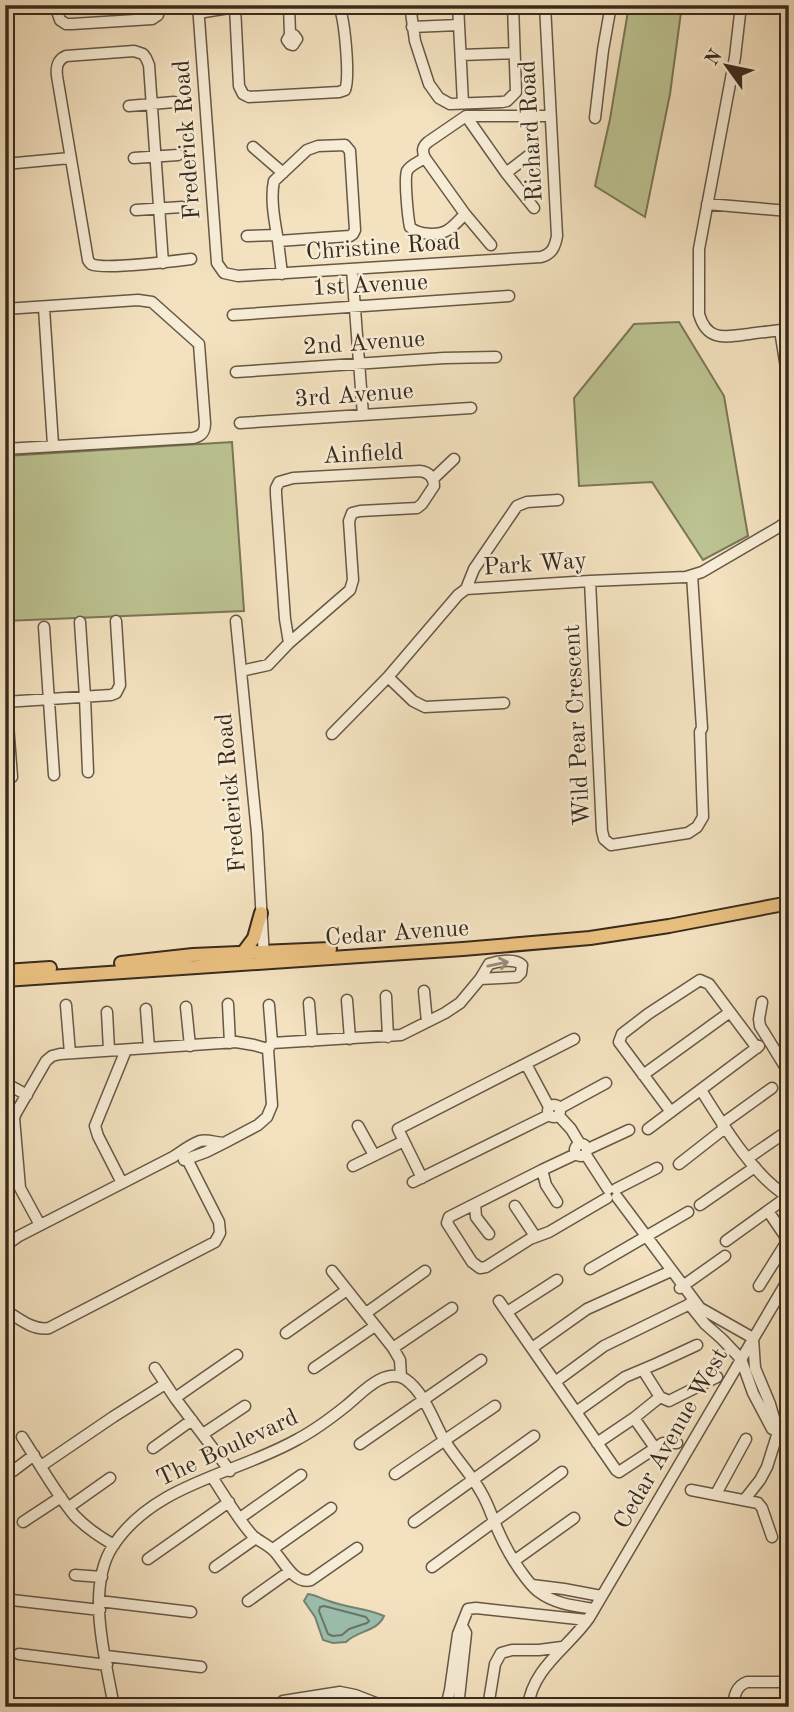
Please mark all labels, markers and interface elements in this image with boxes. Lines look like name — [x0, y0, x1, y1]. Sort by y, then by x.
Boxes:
north arrow — [692, 32, 762, 102]
text: N — [703, 46, 727, 69]
street label: Frederick Road — [170, 59, 206, 221]
street label: Richard Road — [516, 60, 548, 202]
street label: Christine Road — [305, 231, 461, 265]
street label: 1st Avenue — [312, 271, 428, 301]
street label: 2nd Avenue — [302, 328, 426, 360]
street label: 3rd Avenue — [294, 380, 414, 412]
street label: Ainfield — [322, 441, 404, 469]
street label: Park Way — [482, 549, 588, 581]
street label: Wild Pear Crescent — [561, 624, 595, 826]
street label: Frederick Road — [213, 712, 251, 874]
street label: Cedar Avenue — [324, 917, 470, 951]
one-way arrow — [487, 956, 509, 969]
street label: Cedar Avenue West — [610, 1345, 733, 1533]
street label: The Boulevard — [153, 1406, 302, 1492]

